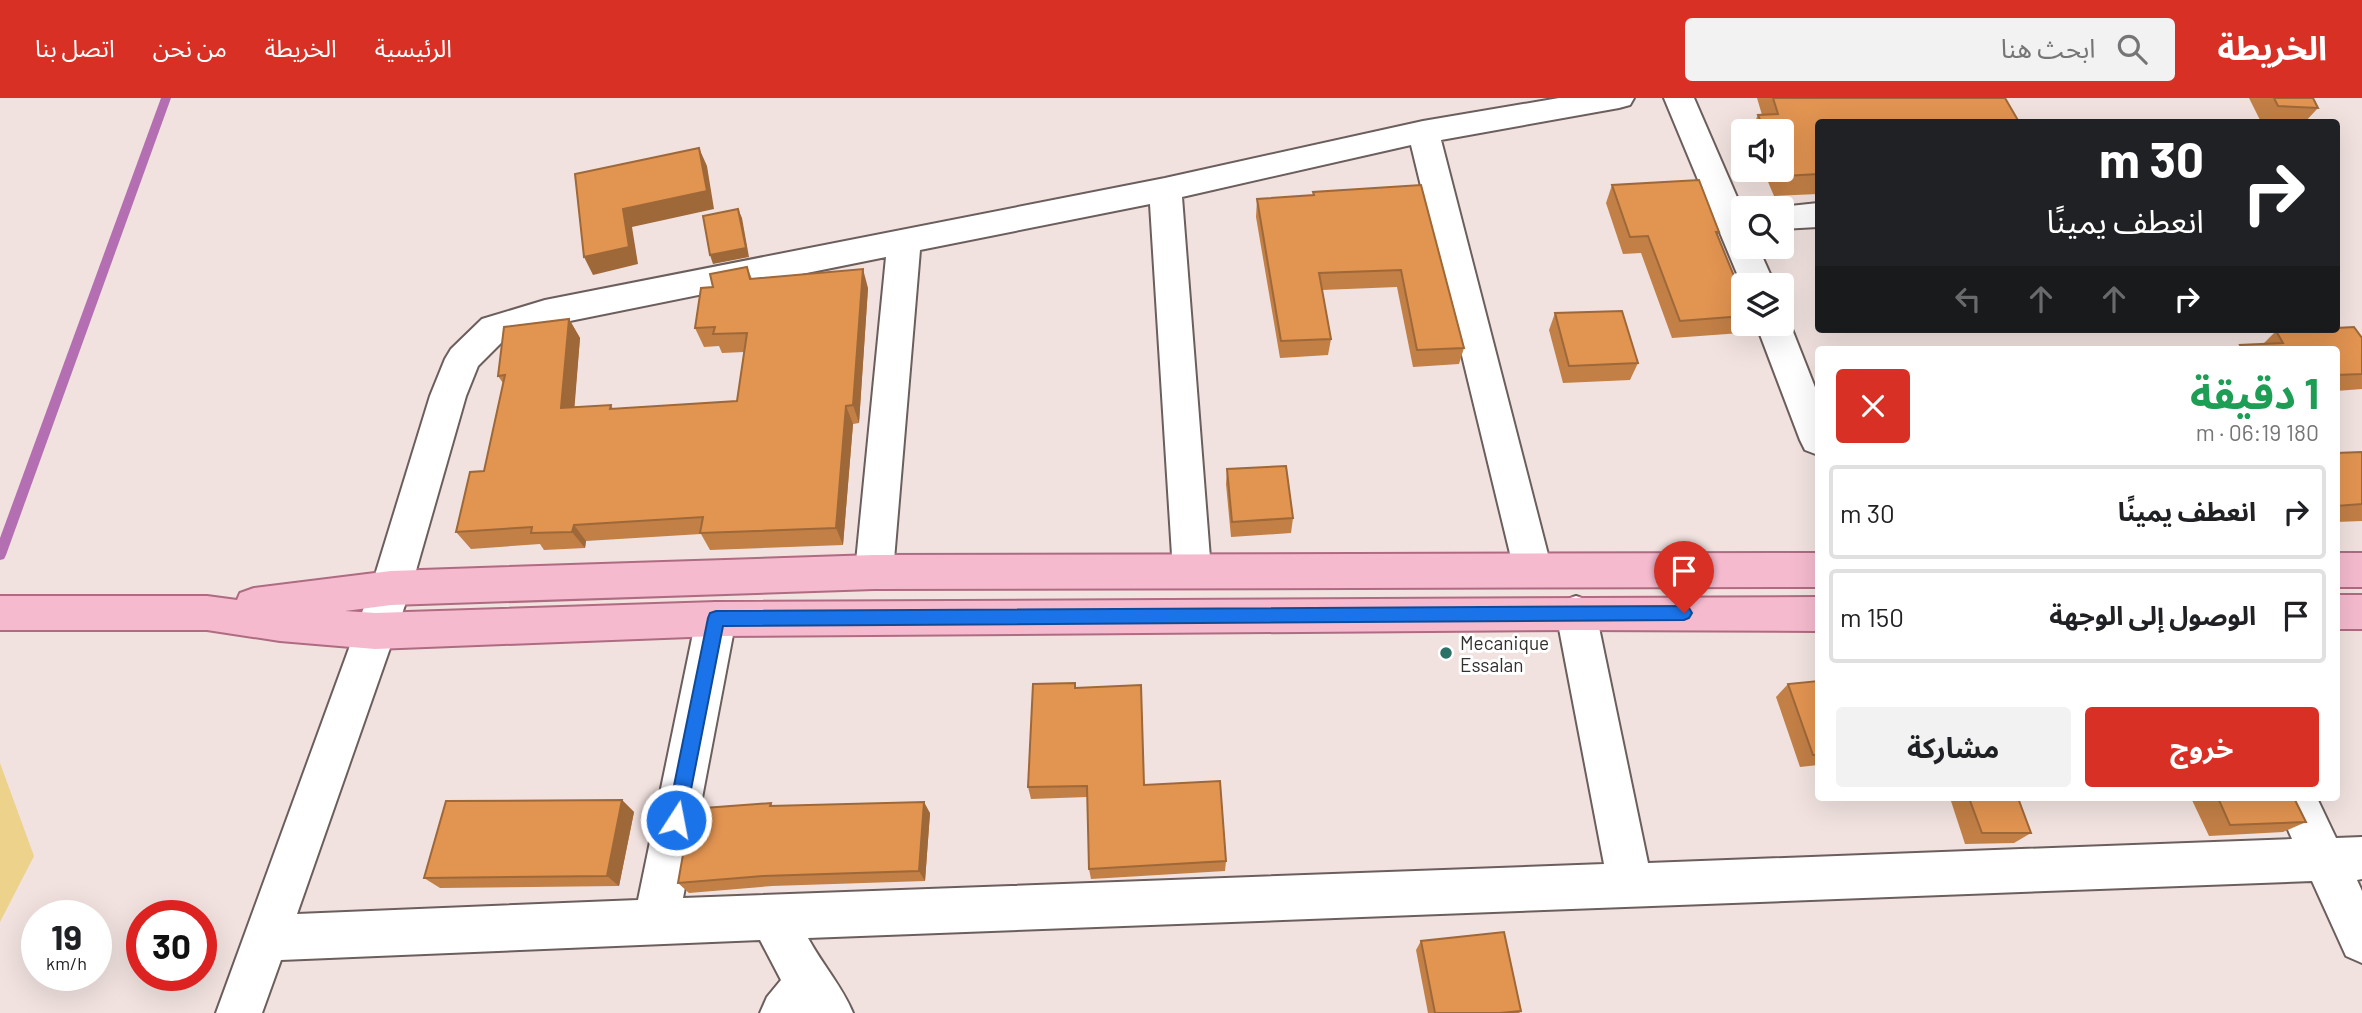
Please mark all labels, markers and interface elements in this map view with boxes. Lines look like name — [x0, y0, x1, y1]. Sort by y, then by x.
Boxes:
search box — [1685, 18, 2175, 81]
text: الخريطة — [2217, 27, 2327, 67]
icon: search — [2113, 30, 2151, 68]
text: ابحث هنا — [2001, 32, 2095, 63]
text: اتصل بنا — [35, 33, 115, 62]
text: من نحن — [153, 33, 227, 62]
text: الخريطة — [265, 33, 337, 62]
text: الرئيسية — [375, 33, 452, 62]
map controls — [1731, 119, 1794, 336]
button: sound — [1731, 119, 1794, 182]
text: 30 m — [2099, 129, 2204, 188]
icon: right — [2228, 147, 2319, 238]
button: search — [1731, 196, 1794, 259]
text: انعطف يمينًا — [2047, 201, 2204, 239]
button: layers — [1731, 273, 1794, 336]
icon: left — [1949, 280, 1987, 318]
icon: ahead — [2022, 280, 2060, 318]
icon: ahead — [2095, 280, 2133, 318]
icon: right — [2168, 280, 2206, 318]
text: 1 دقيقة — [2190, 367, 2319, 417]
button: close — [1836, 369, 1910, 443]
text: 180 m · 06:19 — [2196, 418, 2319, 446]
icon: right — [2277, 493, 2315, 531]
text: انعطف يمينًا — [2118, 495, 2256, 526]
text: 30 m — [1840, 497, 1895, 528]
pin — [1654, 541, 1714, 613]
icon: arrive — [1665, 552, 1703, 590]
icon: arrive — [2277, 597, 2315, 635]
text: الوصول إلى الوجهة — [2049, 599, 2256, 630]
text: 150 m — [1840, 601, 1904, 632]
place label: Mecanique Essalan — [1460, 631, 1549, 676]
marker: Mecanique Essalan — [1438, 645, 1454, 661]
button: مشاركة — [1836, 707, 2071, 787]
button: خروج — [2085, 707, 2319, 787]
position arrow — [639, 783, 713, 857]
speed limit sign: 30 — [126, 900, 217, 991]
text: 19 — [51, 915, 82, 957]
text: km/h — [46, 952, 87, 974]

